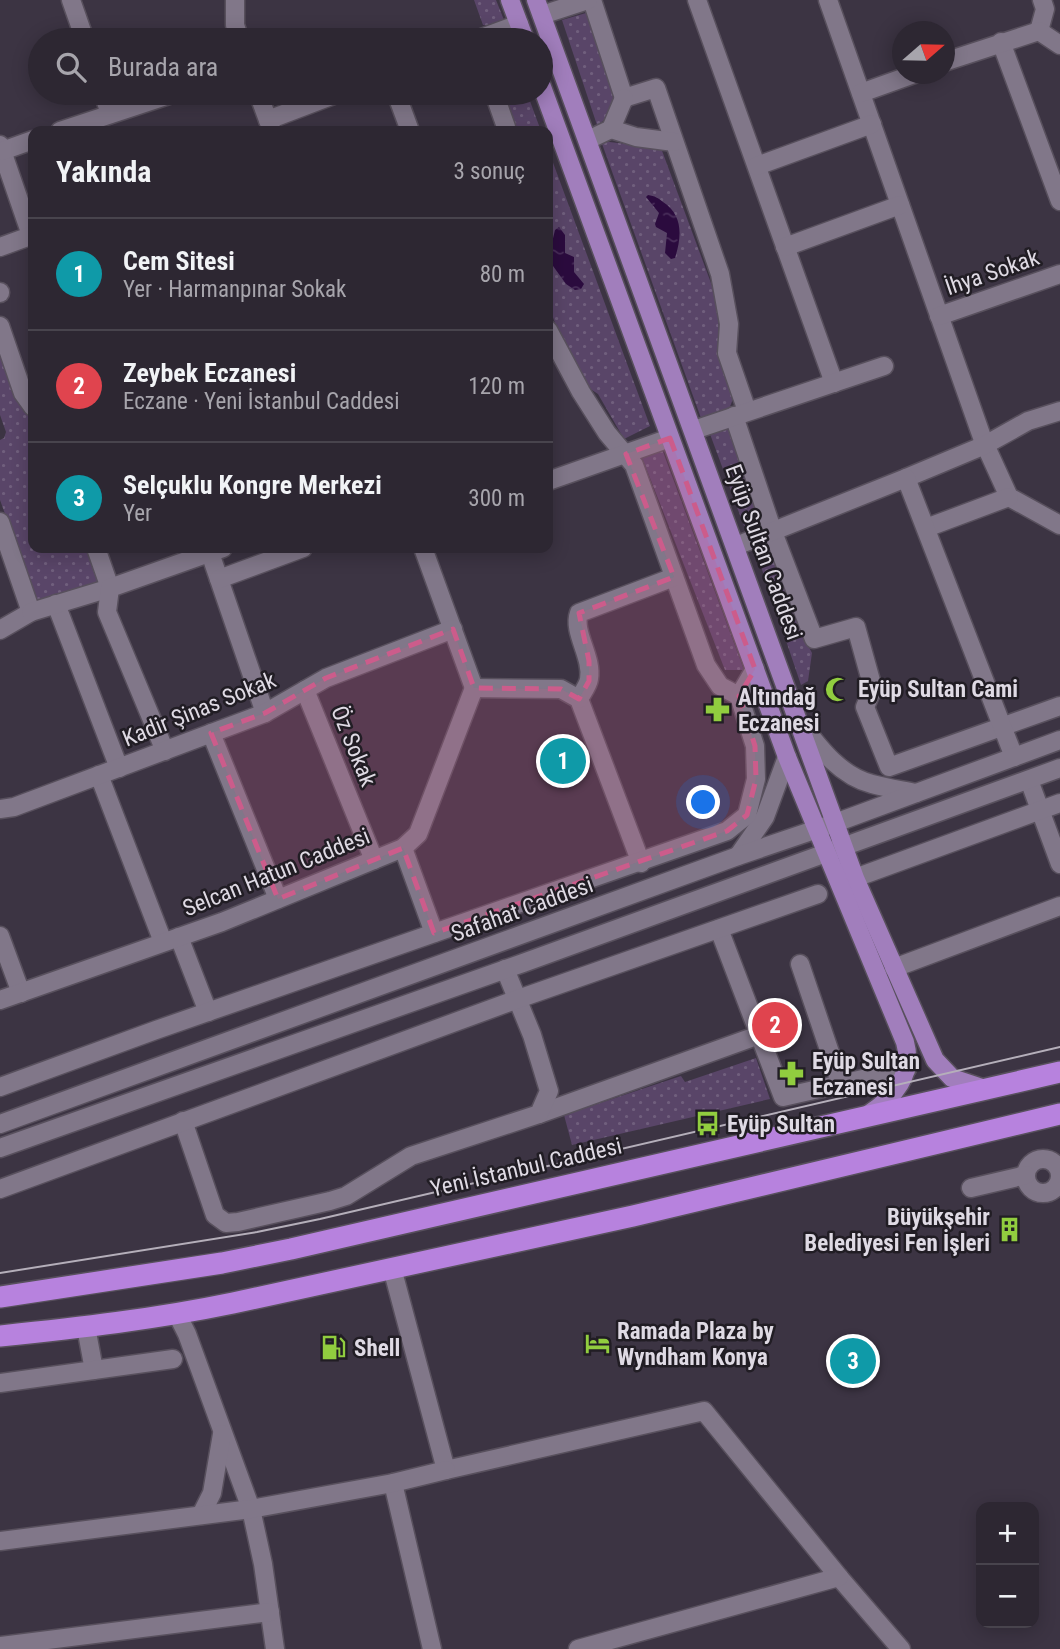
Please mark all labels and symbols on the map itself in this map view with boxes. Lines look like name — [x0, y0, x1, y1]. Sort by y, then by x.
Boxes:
north arrow — [892, 21, 955, 84]
street label: İhya Sokak — [942, 244, 1043, 301]
street label: Eyüp Sultan Caddesi — [719, 461, 808, 643]
street label: Kadir Şinas Sokak — [119, 666, 280, 752]
mosque icon: Eyüp Sultan Cami — [824, 675, 852, 703]
place label: Eyüp Sultan Cami — [858, 676, 1018, 703]
place label: Altındağ Eczanesi — [738, 684, 819, 737]
pharmacy icon: Altındağ Eczanesi — [704, 696, 732, 724]
street label: Öz Sokak — [325, 702, 383, 791]
pin: 1 — [540, 735, 586, 787]
your location — [686, 785, 720, 819]
street label: Selcan Hatun Caddesi — [179, 823, 374, 922]
street label: Safahat Caddesi — [448, 871, 597, 948]
pin: 2 — [752, 999, 798, 1051]
place label: Eyüp Sultan Eczanesi — [812, 1048, 920, 1101]
pharmacy icon: Eyüp Sultan Eczanesi — [778, 1060, 806, 1088]
bus stop icon: Eyüp Sultan — [693, 1110, 721, 1138]
place label: Eyüp Sultan — [727, 1111, 835, 1138]
street label: Yeni İstanbul Caddesi — [428, 1132, 624, 1203]
place label: Büyükşehir Belediyesi Fen İşleri — [804, 1204, 990, 1257]
building icon: Büyükşehir Belediyesi Fen İşleri — [996, 1216, 1024, 1244]
place label: Ramada Plaza by Wyndham Konya — [617, 1318, 775, 1371]
hotel icon: Ramada Plaza by Wyndham Konya — [583, 1330, 611, 1358]
fuel station icon: Shell — [320, 1334, 348, 1362]
place label: Shell — [354, 1335, 400, 1362]
pin: 3 — [830, 1335, 876, 1387]

